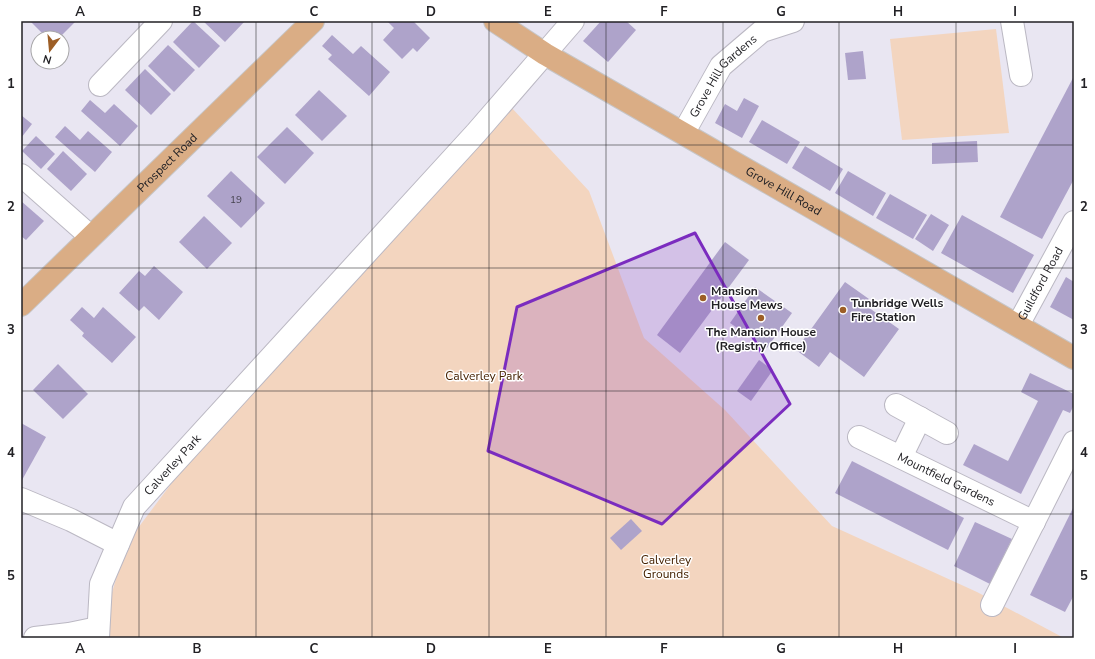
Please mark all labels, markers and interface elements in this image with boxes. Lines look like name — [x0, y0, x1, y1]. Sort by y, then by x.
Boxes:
text: A — [75, 3, 85, 21]
text: B — [193, 3, 202, 21]
text: C — [310, 3, 319, 21]
text: D — [426, 3, 436, 21]
text: E — [544, 3, 552, 21]
text: F — [660, 3, 668, 21]
text: G — [776, 3, 786, 21]
text: H — [893, 3, 903, 21]
text: I — [1013, 3, 1017, 21]
north arrow — [30, 30, 70, 70]
street label: Grove Hill Gardens — [686, 31, 760, 120]
text: N — [41, 51, 53, 67]
text: 1 — [7, 75, 15, 93]
text: 1 — [1080, 75, 1088, 93]
street label: Prospect Road — [134, 130, 201, 196]
street label: Grove Hill Road — [743, 163, 824, 219]
house number: 19 — [230, 193, 242, 207]
text: 2 — [7, 198, 15, 216]
text: 2 — [1080, 198, 1088, 216]
street label: Guildford Road — [1014, 244, 1067, 323]
place label: Mansion House Mews — [711, 283, 783, 313]
marker: Mansion House Mews — [698, 293, 708, 303]
place label: Tunbridge Wells Fire Station — [851, 295, 943, 325]
marker: Tunbridge Wells Fire Station — [838, 305, 848, 315]
marker: The Mansion House (Registry Office) — [756, 313, 766, 323]
text: 3 — [7, 321, 15, 339]
text: 3 — [1080, 321, 1088, 339]
place label: The Mansion House (Registry Office) — [706, 324, 816, 354]
park label: Calverley Park — [445, 368, 524, 384]
street label: Calverley Park — [140, 430, 205, 499]
text: 4 — [7, 444, 15, 462]
text: 4 — [1080, 444, 1088, 462]
street label: Mountfield Gardens — [895, 449, 998, 510]
park label: Calverley Grounds — [641, 552, 692, 582]
text: 5 — [7, 567, 15, 585]
text: 5 — [1080, 567, 1088, 585]
text: A — [75, 640, 85, 658]
text: B — [193, 640, 202, 658]
text: C — [310, 640, 319, 658]
text: D — [426, 640, 436, 658]
text: E — [544, 640, 552, 658]
text: F — [660, 640, 668, 658]
text: G — [776, 640, 786, 658]
text: H — [893, 640, 903, 658]
text: I — [1013, 640, 1017, 658]

